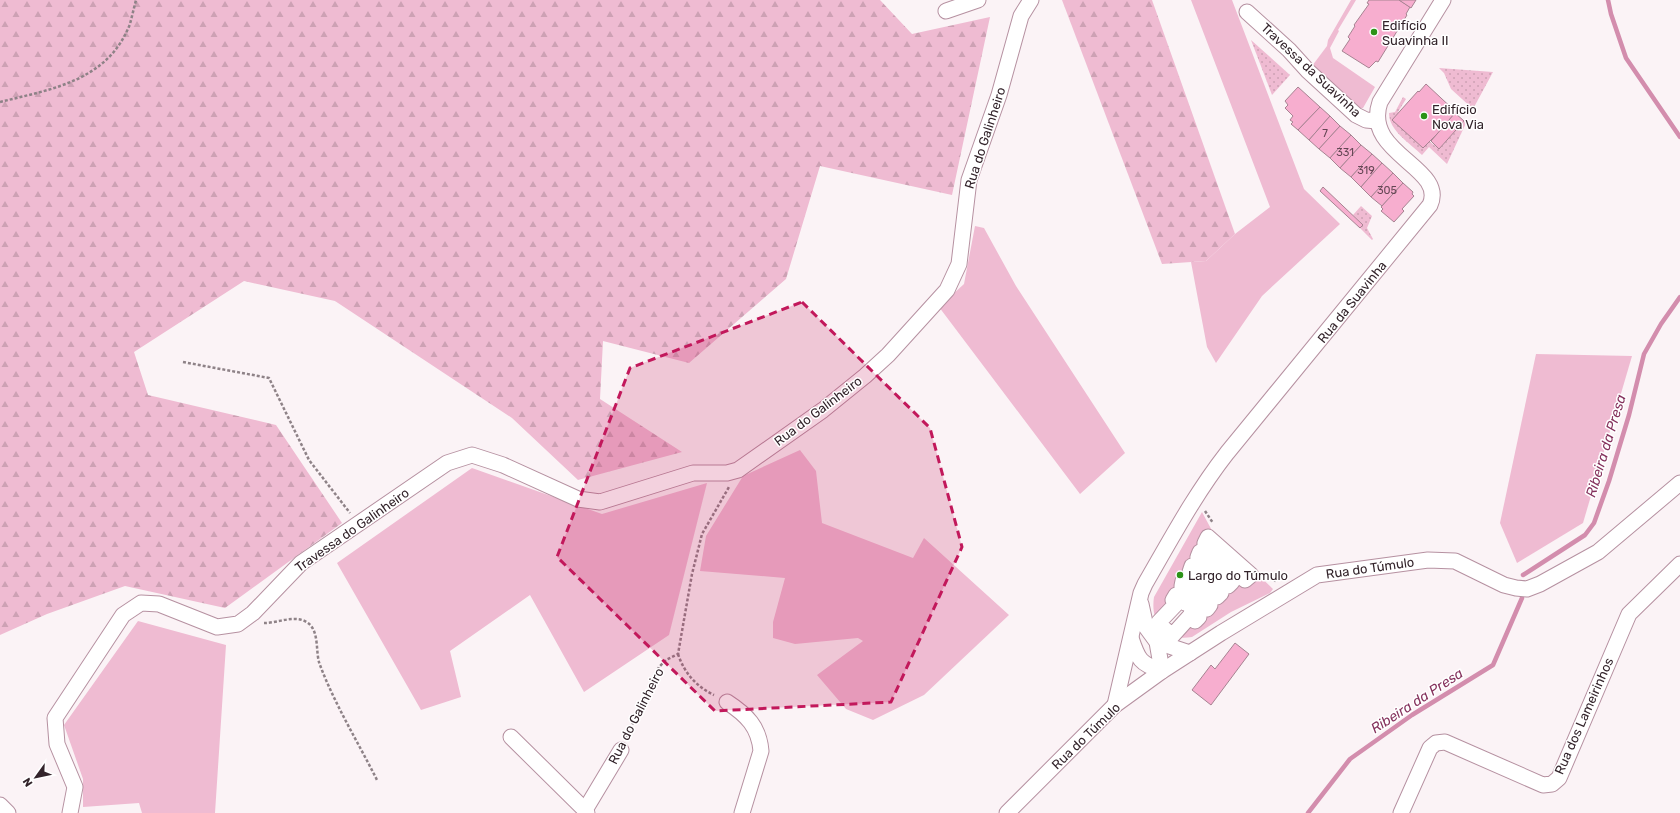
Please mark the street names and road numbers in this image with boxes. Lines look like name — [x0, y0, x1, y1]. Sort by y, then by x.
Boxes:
street label: Travessa da Suavinha — [1258, 20, 1364, 120]
street label: Rua do Galinheiro — [962, 85, 1008, 191]
street label: Rua da Suavinha — [1314, 258, 1390, 346]
street label: Rua do Galinheiro — [771, 373, 865, 449]
street label: Travessa do Galinheiro — [292, 485, 412, 575]
street label: Rua do Túmulo — [1325, 554, 1415, 582]
street label: Rua dos Lameirinhos — [1551, 655, 1617, 777]
street label: Rua do Galinheiro — [605, 665, 667, 767]
street label: Rua do Túmulo — [1049, 700, 1123, 772]

